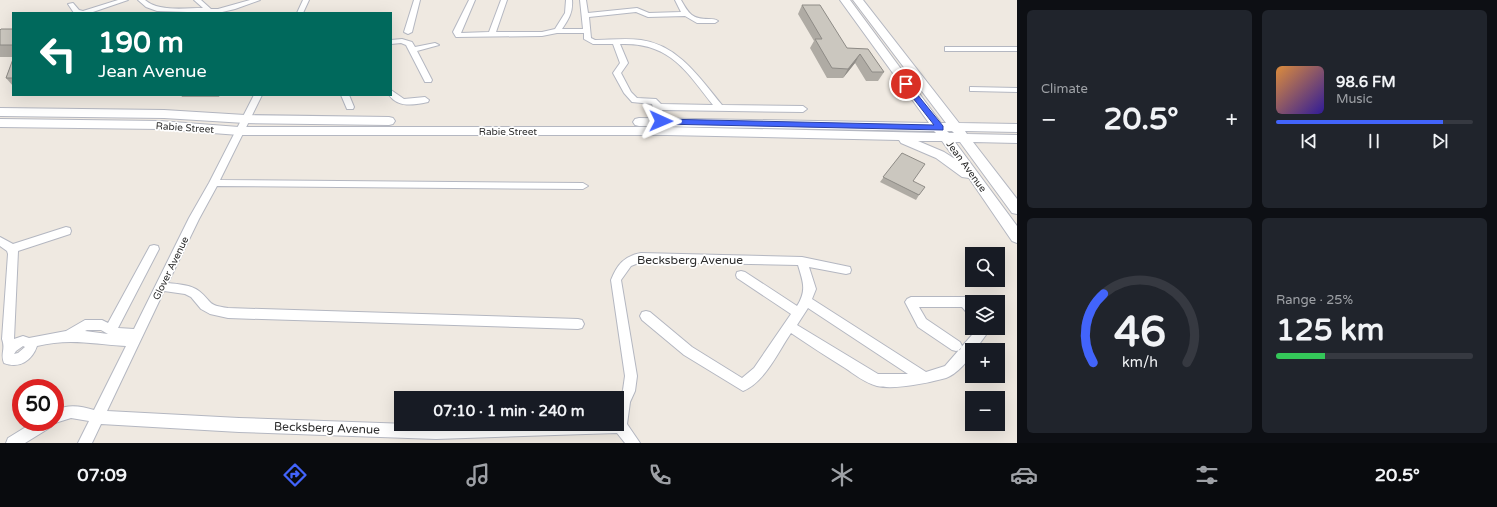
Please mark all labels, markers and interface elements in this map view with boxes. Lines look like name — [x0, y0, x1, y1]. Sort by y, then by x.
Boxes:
text: 190 m — [98, 26, 184, 60]
icon: left — [32, 28, 84, 80]
text: Jean Avenue — [98, 60, 207, 82]
pin — [889, 67, 923, 101]
icon: arrive — [895, 73, 917, 95]
text: 98.6 FM — [1336, 73, 1396, 91]
text: Climate — [1041, 81, 1088, 97]
text: Music — [1336, 91, 1373, 107]
position arrow — [640, 100, 682, 142]
text: 20.5° — [1104, 101, 1179, 138]
text: − — [1041, 107, 1057, 133]
text: + — [1226, 107, 1238, 133]
street label: Rabie Street — [155, 120, 215, 136]
street label: Rabie Street — [479, 126, 537, 138]
icon: previous — [1298, 130, 1320, 152]
icon: pause — [1363, 130, 1385, 152]
icon: next — [1429, 130, 1451, 152]
street label: Jean Avenue — [944, 139, 989, 195]
street label: Glover Avenue — [150, 234, 192, 302]
map controls — [965, 247, 1005, 431]
button: search — [965, 247, 1005, 287]
street label: Becksberg Avenue — [637, 253, 743, 267]
text: Range · 25% — [1276, 292, 1353, 308]
button: layers — [965, 295, 1005, 335]
text: 46 — [1113, 308, 1166, 358]
text: 125 km — [1276, 312, 1384, 349]
button: + — [965, 343, 1005, 383]
text: km/h — [1122, 354, 1157, 371]
speed limit sign: 50 — [12, 379, 64, 431]
button: − — [965, 391, 1005, 431]
text: 07:10 · 1 min · 240 m — [434, 402, 584, 420]
street label: Becksberg Avenue — [274, 419, 380, 437]
icon: directions — [281, 461, 309, 489]
icon: music — [464, 461, 492, 489]
icon: phone — [646, 461, 674, 489]
icon: climate — [828, 461, 856, 489]
icon: car — [1010, 461, 1038, 489]
icon: filters — [1193, 461, 1221, 489]
text: 07:09 — [77, 464, 127, 486]
text: 20.5° — [1375, 464, 1420, 486]

